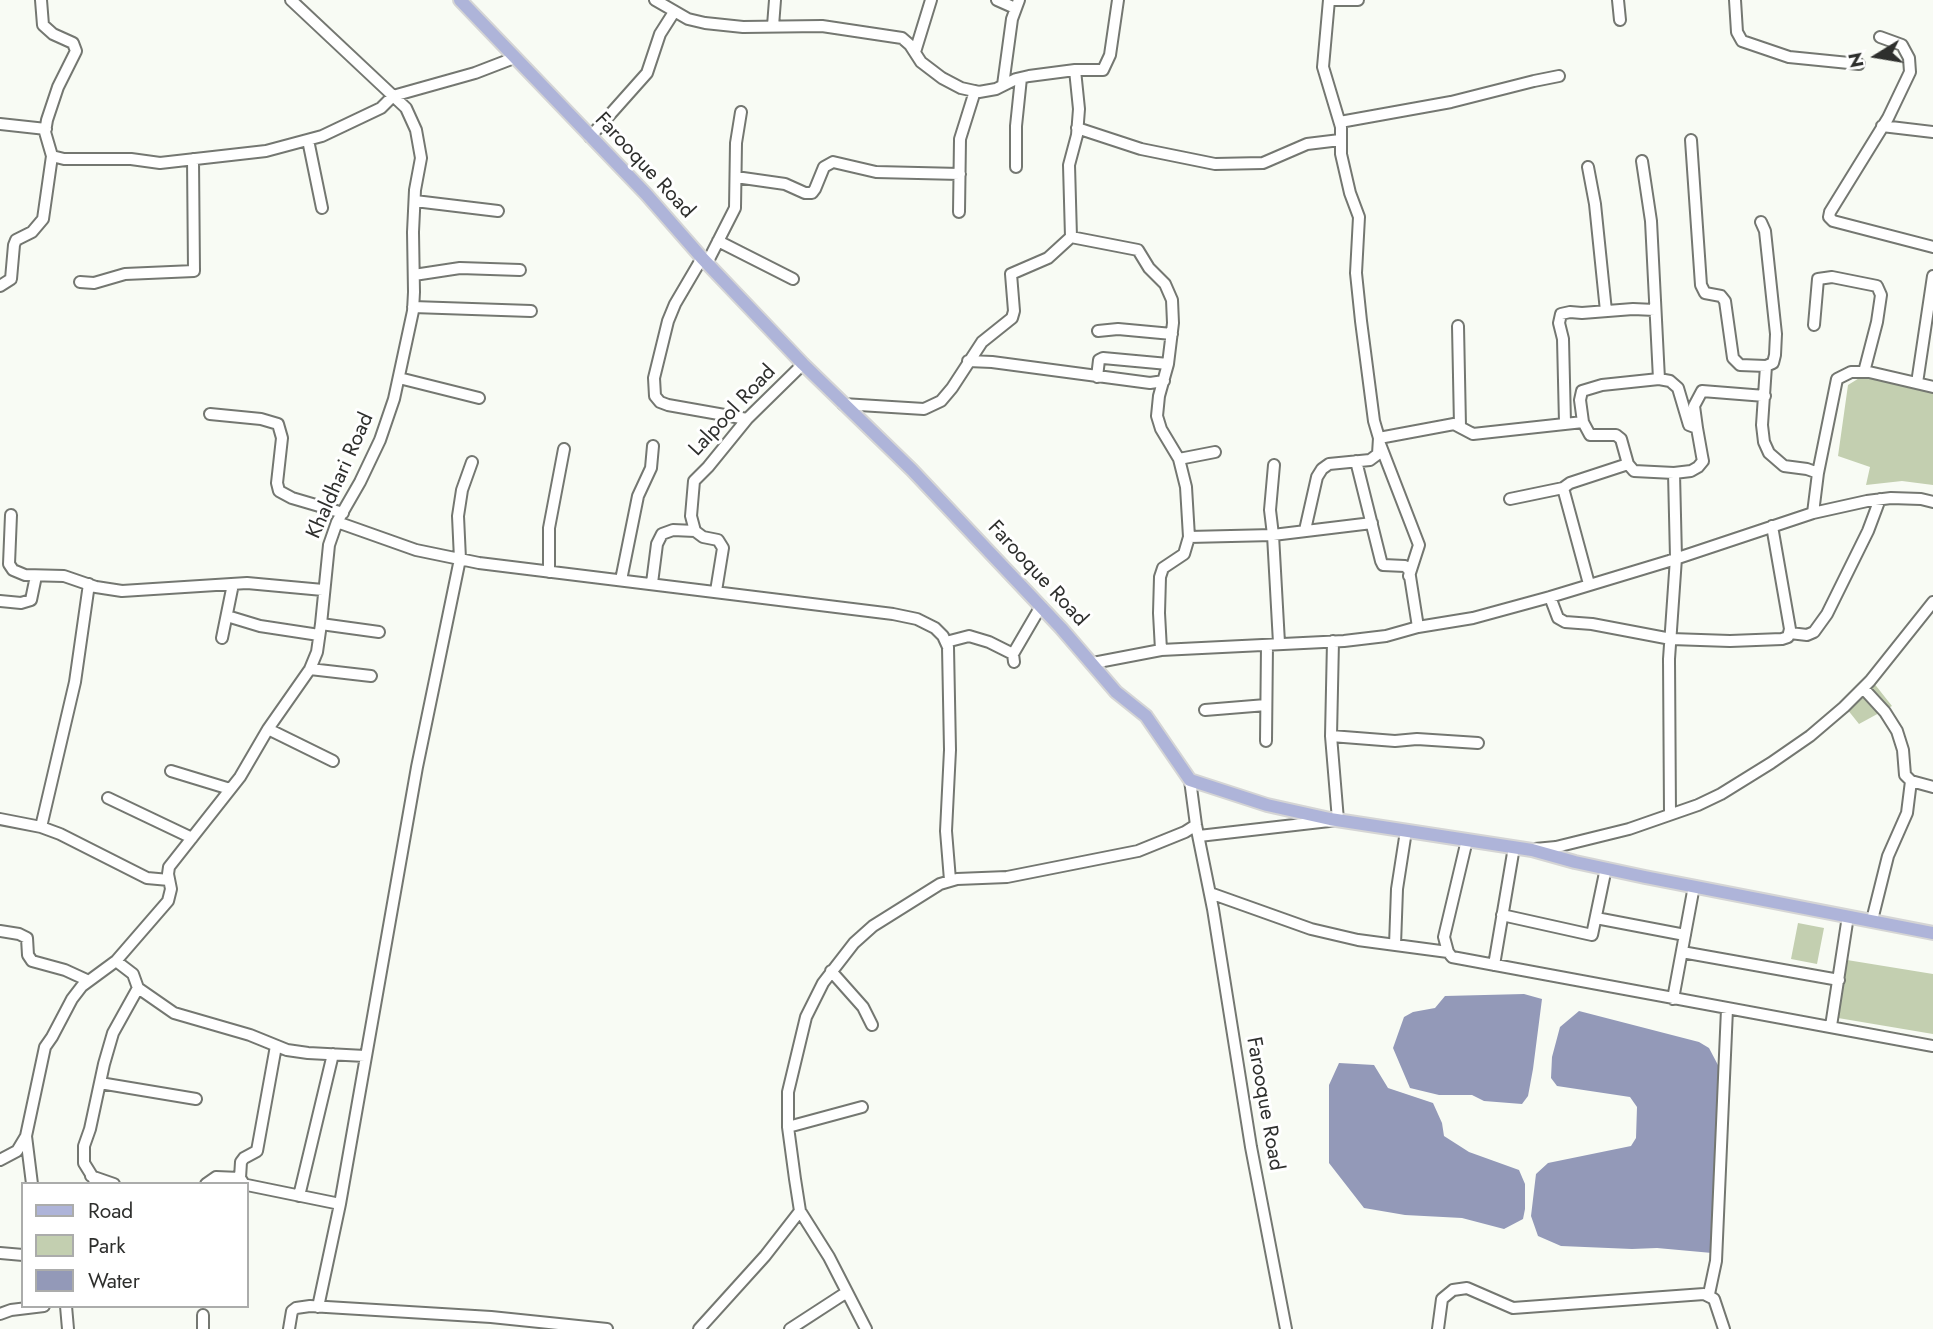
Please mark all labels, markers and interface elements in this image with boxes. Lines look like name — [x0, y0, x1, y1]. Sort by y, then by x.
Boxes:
north arrow — [1842, 21, 1912, 91]
text: N — [1841, 50, 1871, 70]
street label: Farooque Road — [589, 108, 699, 224]
street label: Lalpool Road — [684, 360, 782, 462]
street label: Khaldhari Road — [302, 409, 380, 543]
street label: Farooque Road — [982, 516, 1092, 632]
street label: Farooque Road — [1240, 1035, 1288, 1173]
legend — [21, 1182, 248, 1308]
text: Road — [88, 1196, 133, 1226]
text: Park — [88, 1231, 125, 1261]
text: Water — [88, 1266, 140, 1296]

